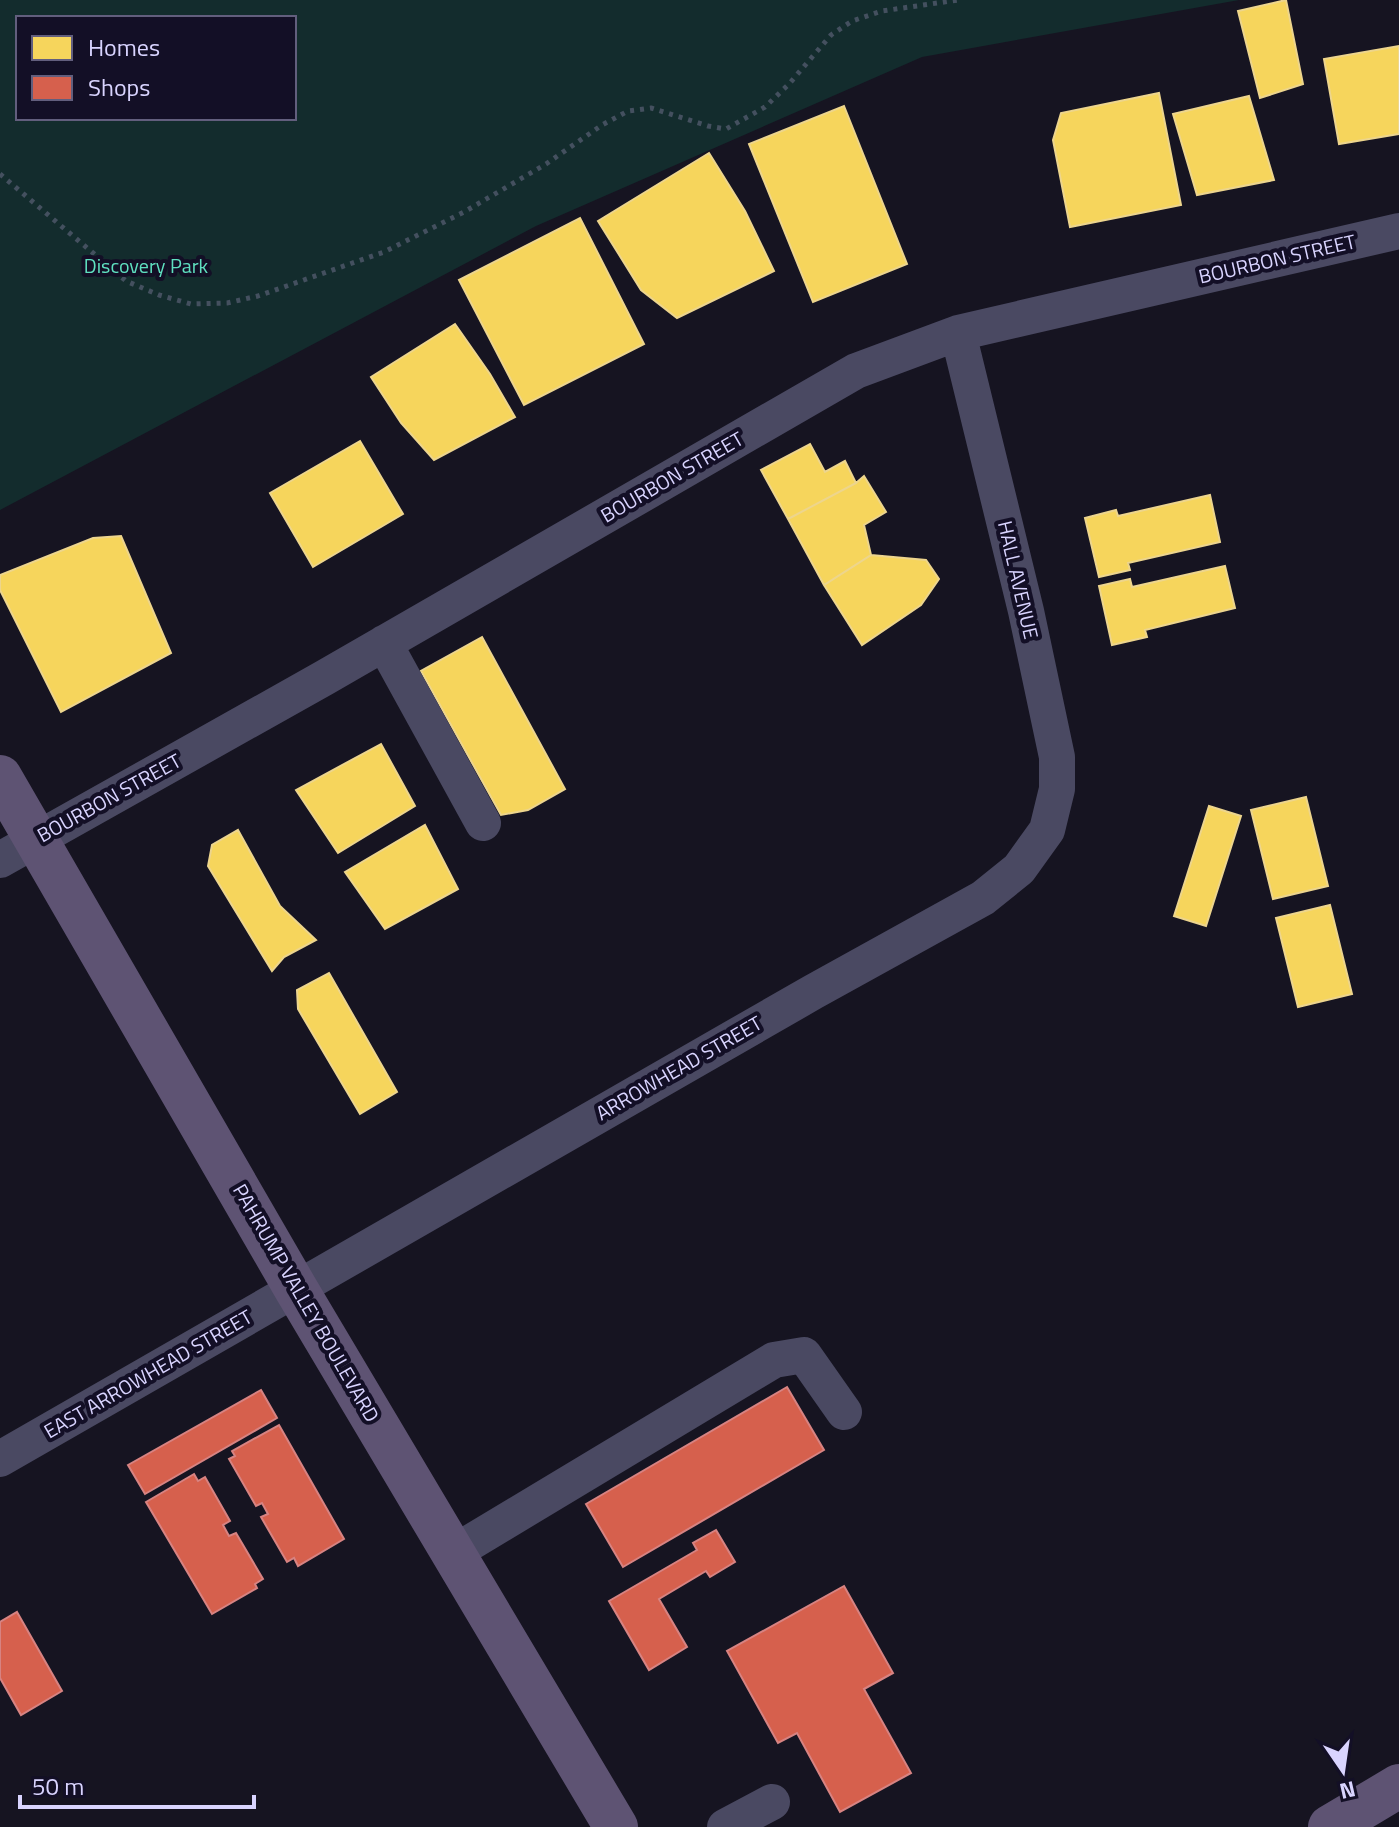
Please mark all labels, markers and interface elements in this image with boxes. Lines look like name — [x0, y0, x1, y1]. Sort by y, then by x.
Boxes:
legend — [16, 16, 296, 120]
text: Homes — [88, 29, 160, 65]
text: Shops — [88, 69, 150, 105]
street label: BOURBON STREET — [1195, 225, 1359, 292]
park label: Discovery Park — [84, 250, 209, 281]
street label: BOURBON STREET — [595, 423, 749, 530]
street label: HALL AVENUE — [990, 518, 1047, 642]
street label: BOURBON STREET — [31, 745, 187, 850]
street label: ARROWHEAD STREET — [590, 1007, 768, 1128]
street label: PAHRUMP VALLEY BOULEVARD — [225, 1178, 387, 1428]
street label: EAST ARROWHEAD STREET — [38, 1301, 258, 1446]
north arrow — [1303, 1731, 1383, 1811]
scale bar — [20, 1759, 254, 1809]
text: 50 m — [32, 1768, 84, 1804]
text: N — [1336, 1772, 1359, 1809]

